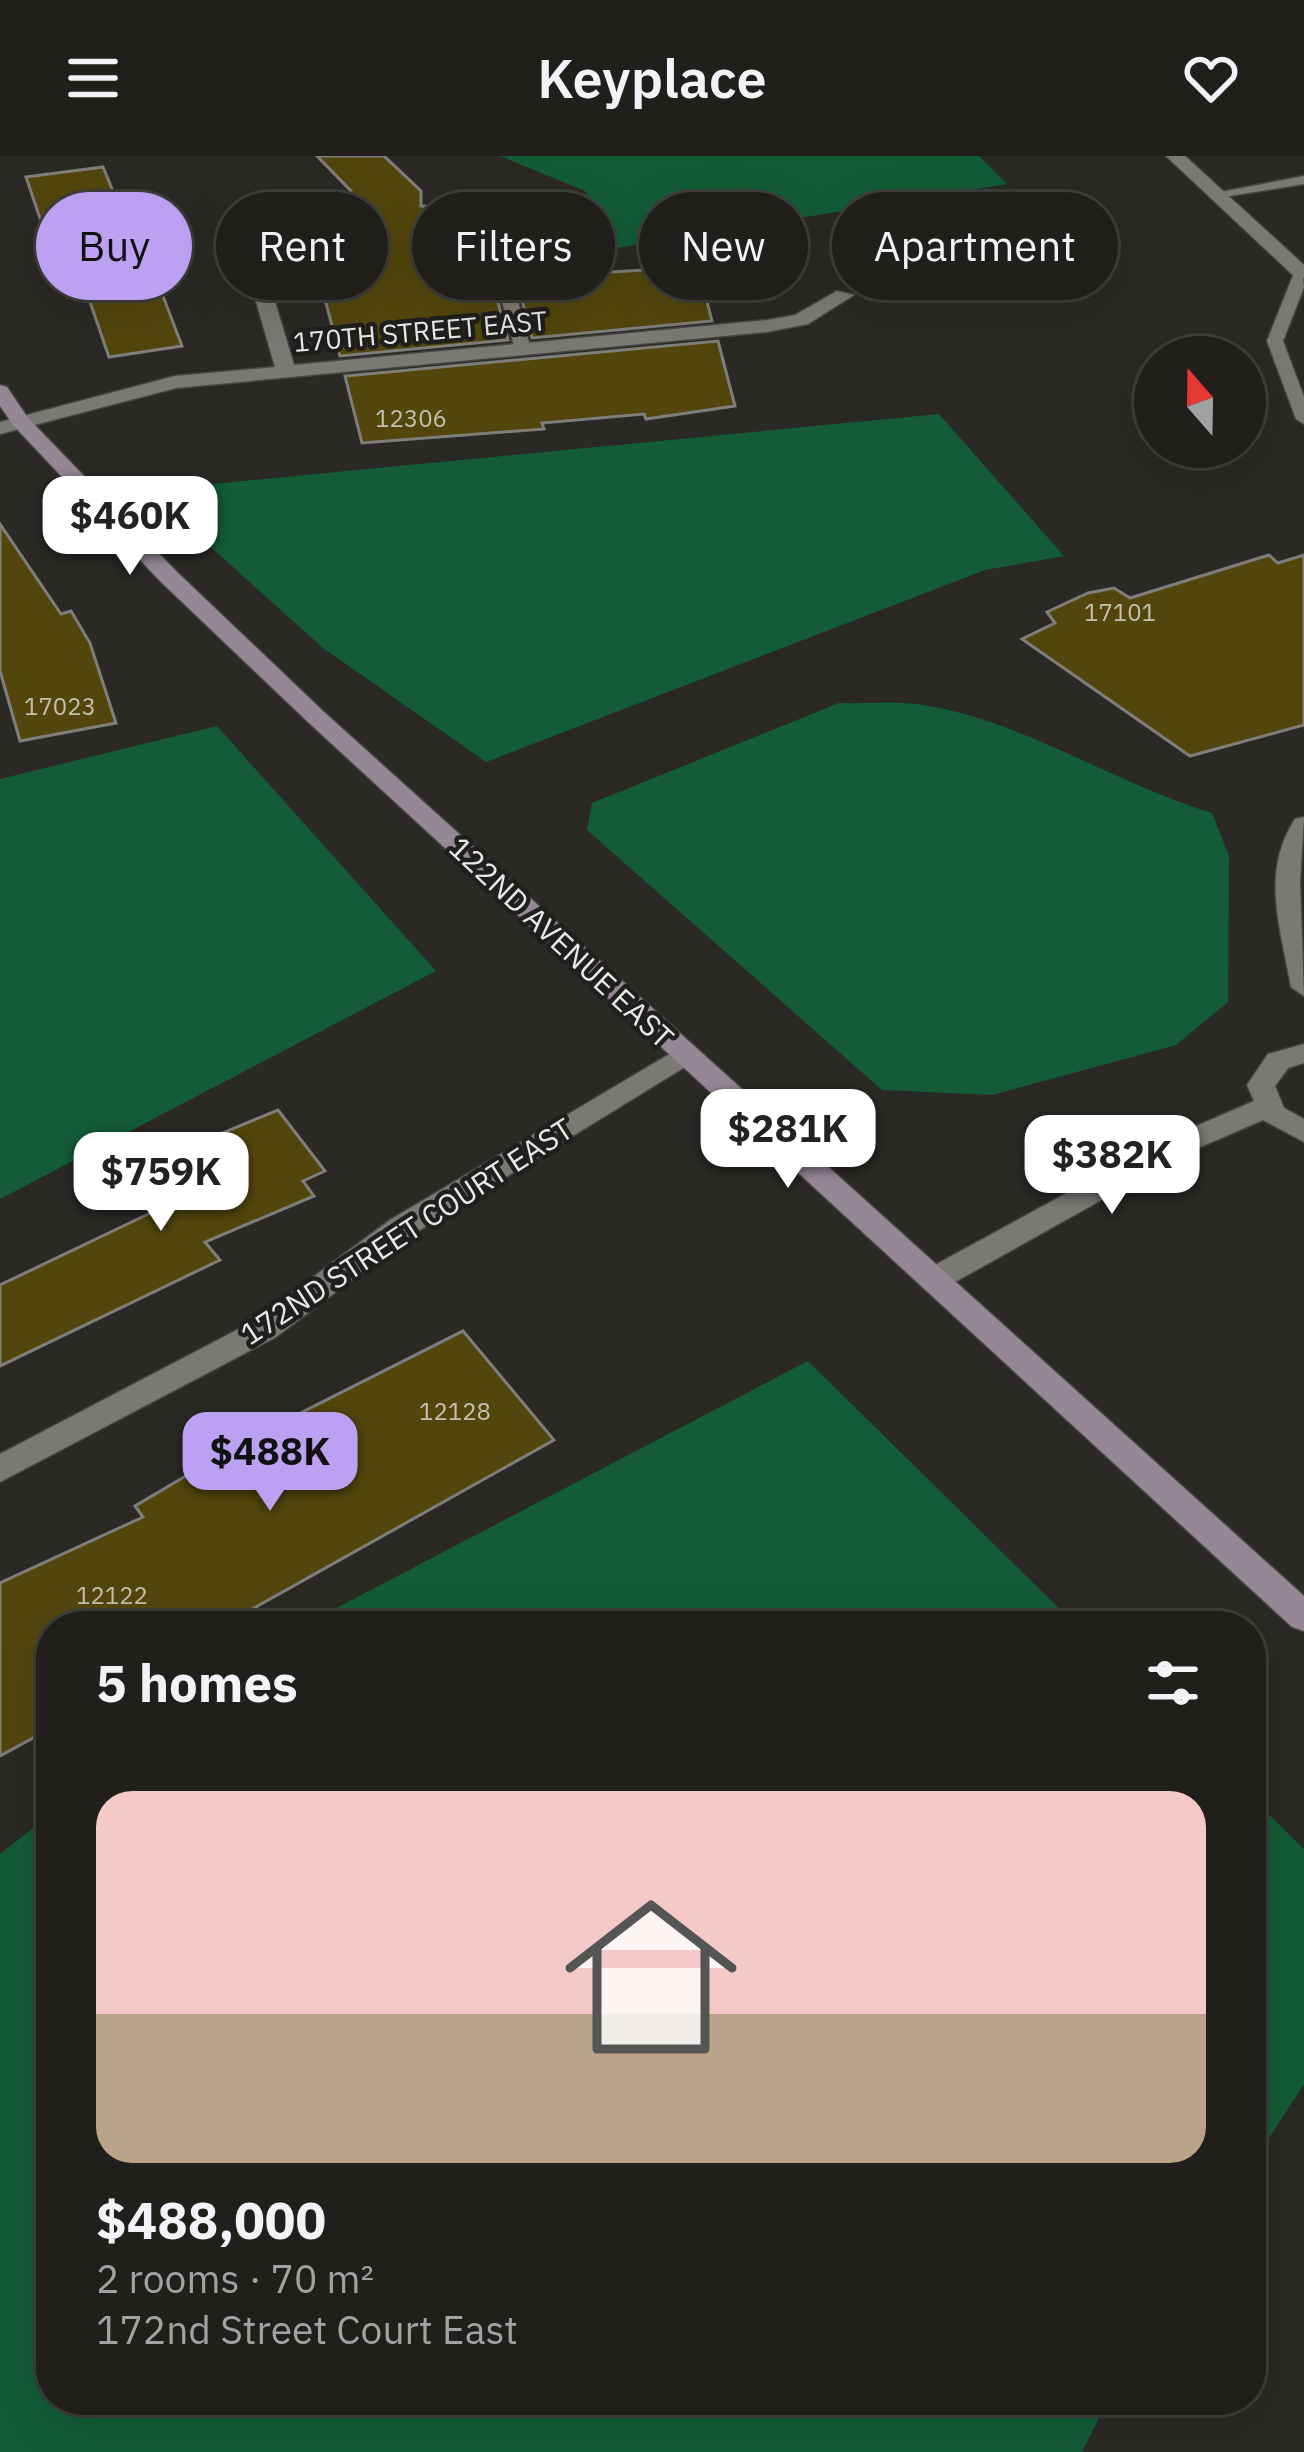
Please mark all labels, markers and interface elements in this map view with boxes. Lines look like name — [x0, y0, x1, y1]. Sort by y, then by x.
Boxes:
text: Keyplace — [537, 43, 767, 113]
icon: menu — [60, 45, 126, 111]
icon: heart — [1178, 45, 1244, 111]
chip: Buy — [36, 192, 192, 300]
chip: Rent — [216, 192, 388, 300]
chip: Filters — [412, 192, 615, 300]
chip: New — [639, 192, 808, 300]
chip: Apartment — [832, 192, 1118, 300]
street label: 170TH STREET EAST — [291, 302, 548, 359]
north arrow — [1134, 336, 1266, 468]
map controls — [1134, 336, 1266, 468]
house number: 12306 — [375, 402, 447, 434]
pin: $460K — [46, 476, 214, 578]
text: $460K — [70, 489, 190, 540]
house number: 17101 — [1084, 596, 1156, 628]
house number: 17023 — [24, 690, 96, 722]
street label: 122ND AVENUE EAST — [441, 828, 683, 1056]
pin: $281K — [704, 1089, 872, 1191]
text: $281K — [728, 1102, 848, 1153]
street label: 172ND STREET COURT EAST — [233, 1109, 580, 1353]
pin: $382K — [1028, 1115, 1196, 1217]
text: $382K — [1052, 1128, 1172, 1179]
pin: $759K — [77, 1132, 245, 1234]
text: $759K — [101, 1145, 221, 1196]
house number: 12128 — [419, 1395, 491, 1427]
pin: $488K — [186, 1412, 354, 1514]
text: $488K — [210, 1425, 330, 1476]
house number: 12122 — [76, 1579, 148, 1611]
text: 5 homes — [96, 1650, 298, 1716]
icon: filters — [1140, 1650, 1206, 1716]
icon: home — [543, 1869, 759, 2085]
text: $488,000 — [96, 2187, 326, 2253]
text: 2 rooms · 70 m² — [96, 2253, 374, 2304]
text: 172nd Street Court East — [96, 2304, 518, 2355]

